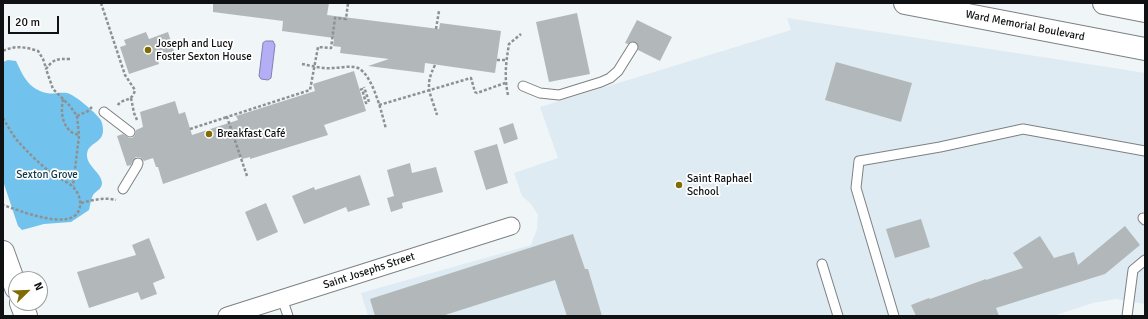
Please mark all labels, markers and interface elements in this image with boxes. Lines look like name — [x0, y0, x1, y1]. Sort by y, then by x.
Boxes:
scale bar — [10, 8, 61, 34]
street label: Ward Memorial Boulevard — [964, 8, 1086, 44]
text: 20 m — [15, 15, 40, 30]
place label: Joseph and Lucy Foster Sexton House — [156, 37, 252, 63]
marker: Joseph and Lucy Foster Sexton House — [143, 45, 153, 55]
place label: Breakfast Café — [217, 127, 286, 141]
marker: Breakfast Café — [204, 129, 214, 139]
park label: Sexton Grove — [16, 168, 78, 182]
place label: Saint Raphael School — [687, 172, 752, 198]
marker: Saint Raphael School — [674, 180, 684, 190]
street label: Saint Josephs Street — [321, 250, 417, 292]
north arrow — [8, 271, 48, 311]
text: N — [31, 280, 46, 293]

